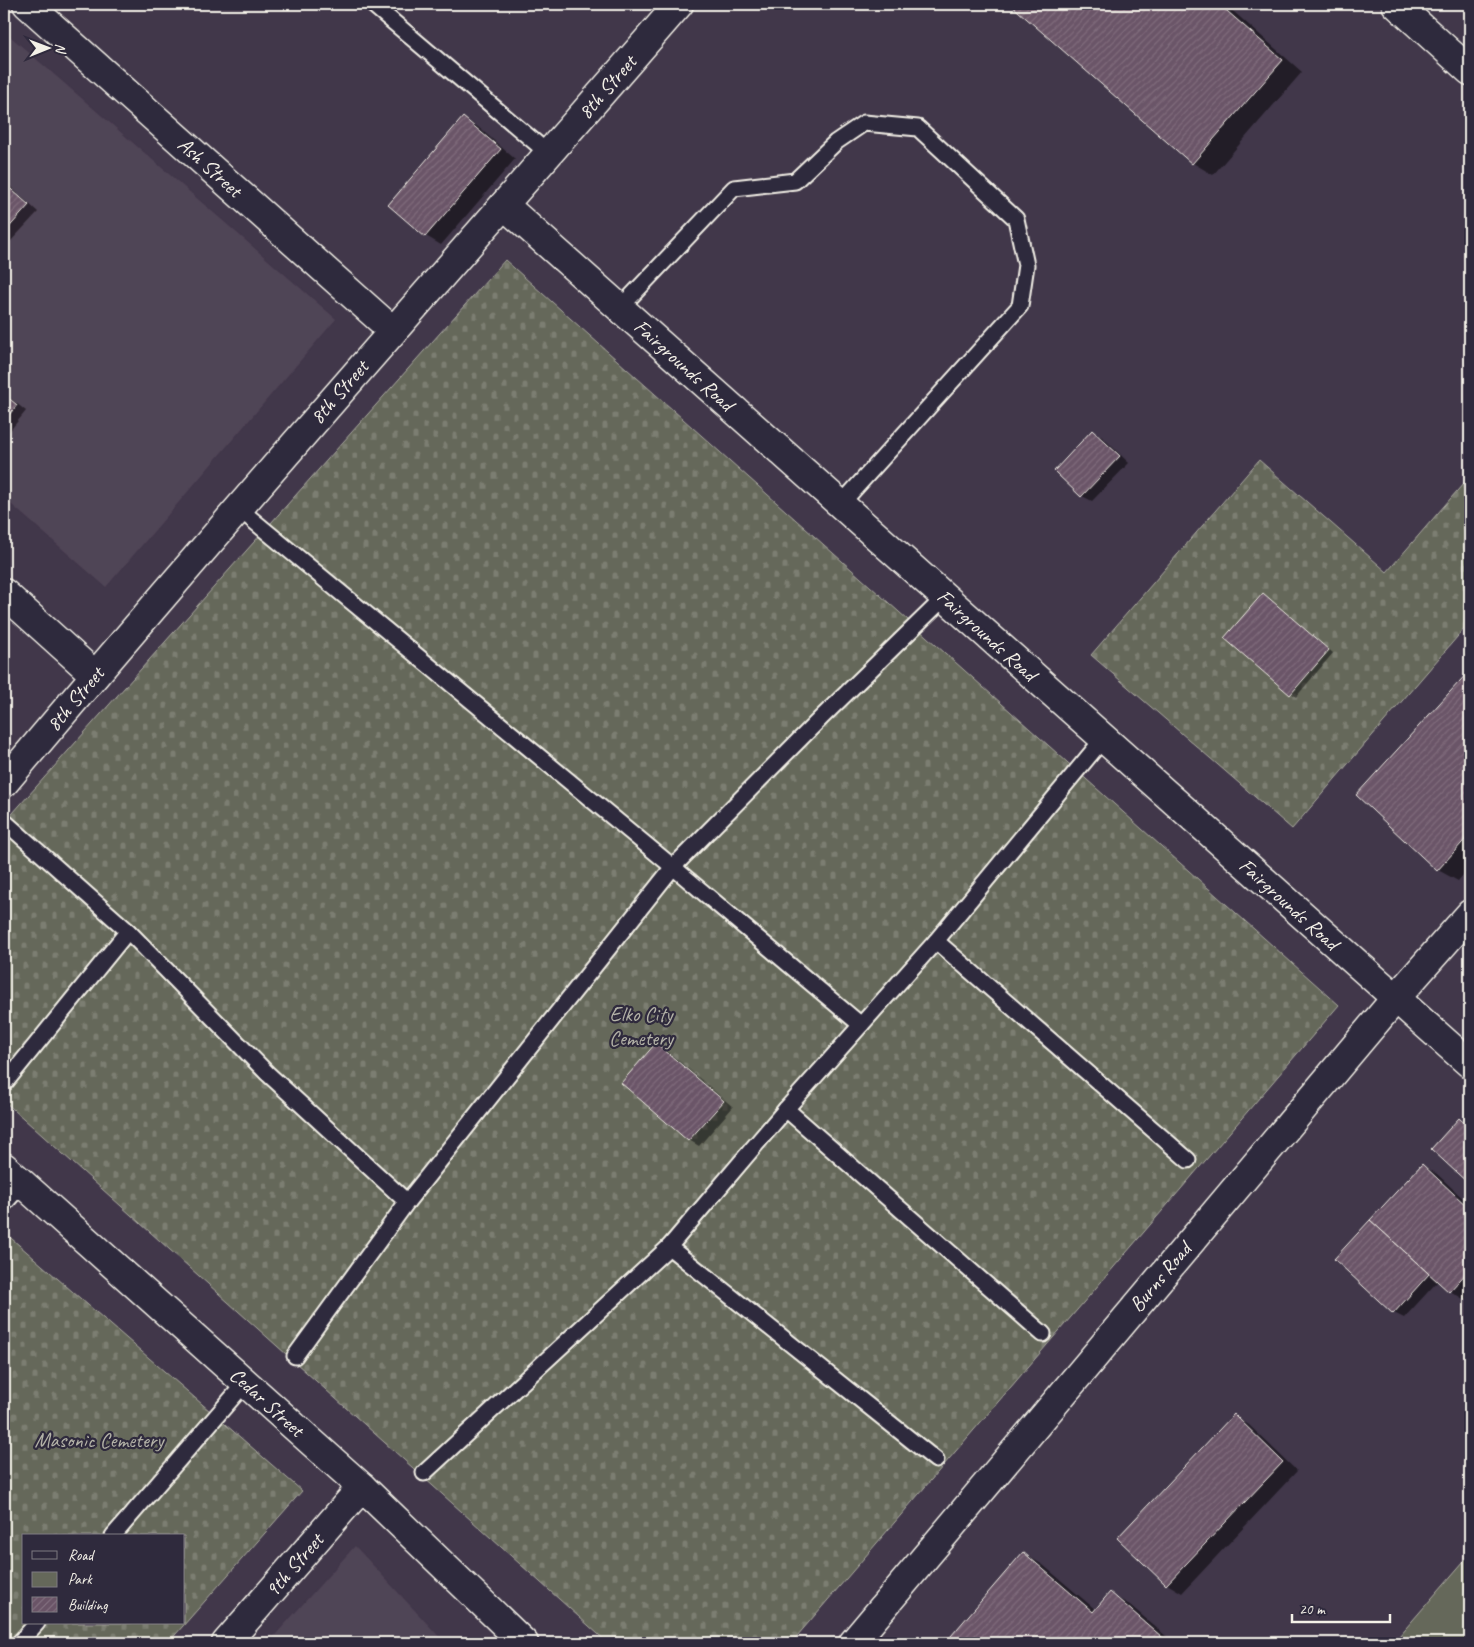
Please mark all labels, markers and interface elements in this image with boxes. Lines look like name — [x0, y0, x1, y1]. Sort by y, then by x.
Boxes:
north arrow — [22, 22, 72, 72]
text: N — [52, 43, 69, 55]
street label: 8th Street — [572, 48, 643, 124]
street label: Ash Street — [173, 131, 249, 204]
street label: Fairgrounds Road — [629, 313, 742, 419]
street label: 8th Street — [304, 353, 375, 429]
street label: Fairgrounds Road — [932, 583, 1045, 689]
street label: 8th Street — [41, 660, 111, 737]
street label: Fairgrounds Road — [1234, 852, 1347, 958]
park label: Elko City Cemetery — [609, 1001, 675, 1051]
street label: Burns Road — [1123, 1234, 1199, 1317]
street label: Cedar Street — [224, 1362, 311, 1444]
park label: Masonic Cemetery — [35, 1427, 165, 1453]
street label: 9th Street — [259, 1526, 330, 1602]
legend — [22, 1534, 185, 1624]
text: Road — [68, 1546, 95, 1565]
text: Park — [68, 1570, 93, 1589]
scale bar — [1292, 1592, 1389, 1624]
text: Building — [68, 1596, 108, 1615]
text: 20 m — [1299, 1600, 1326, 1619]

